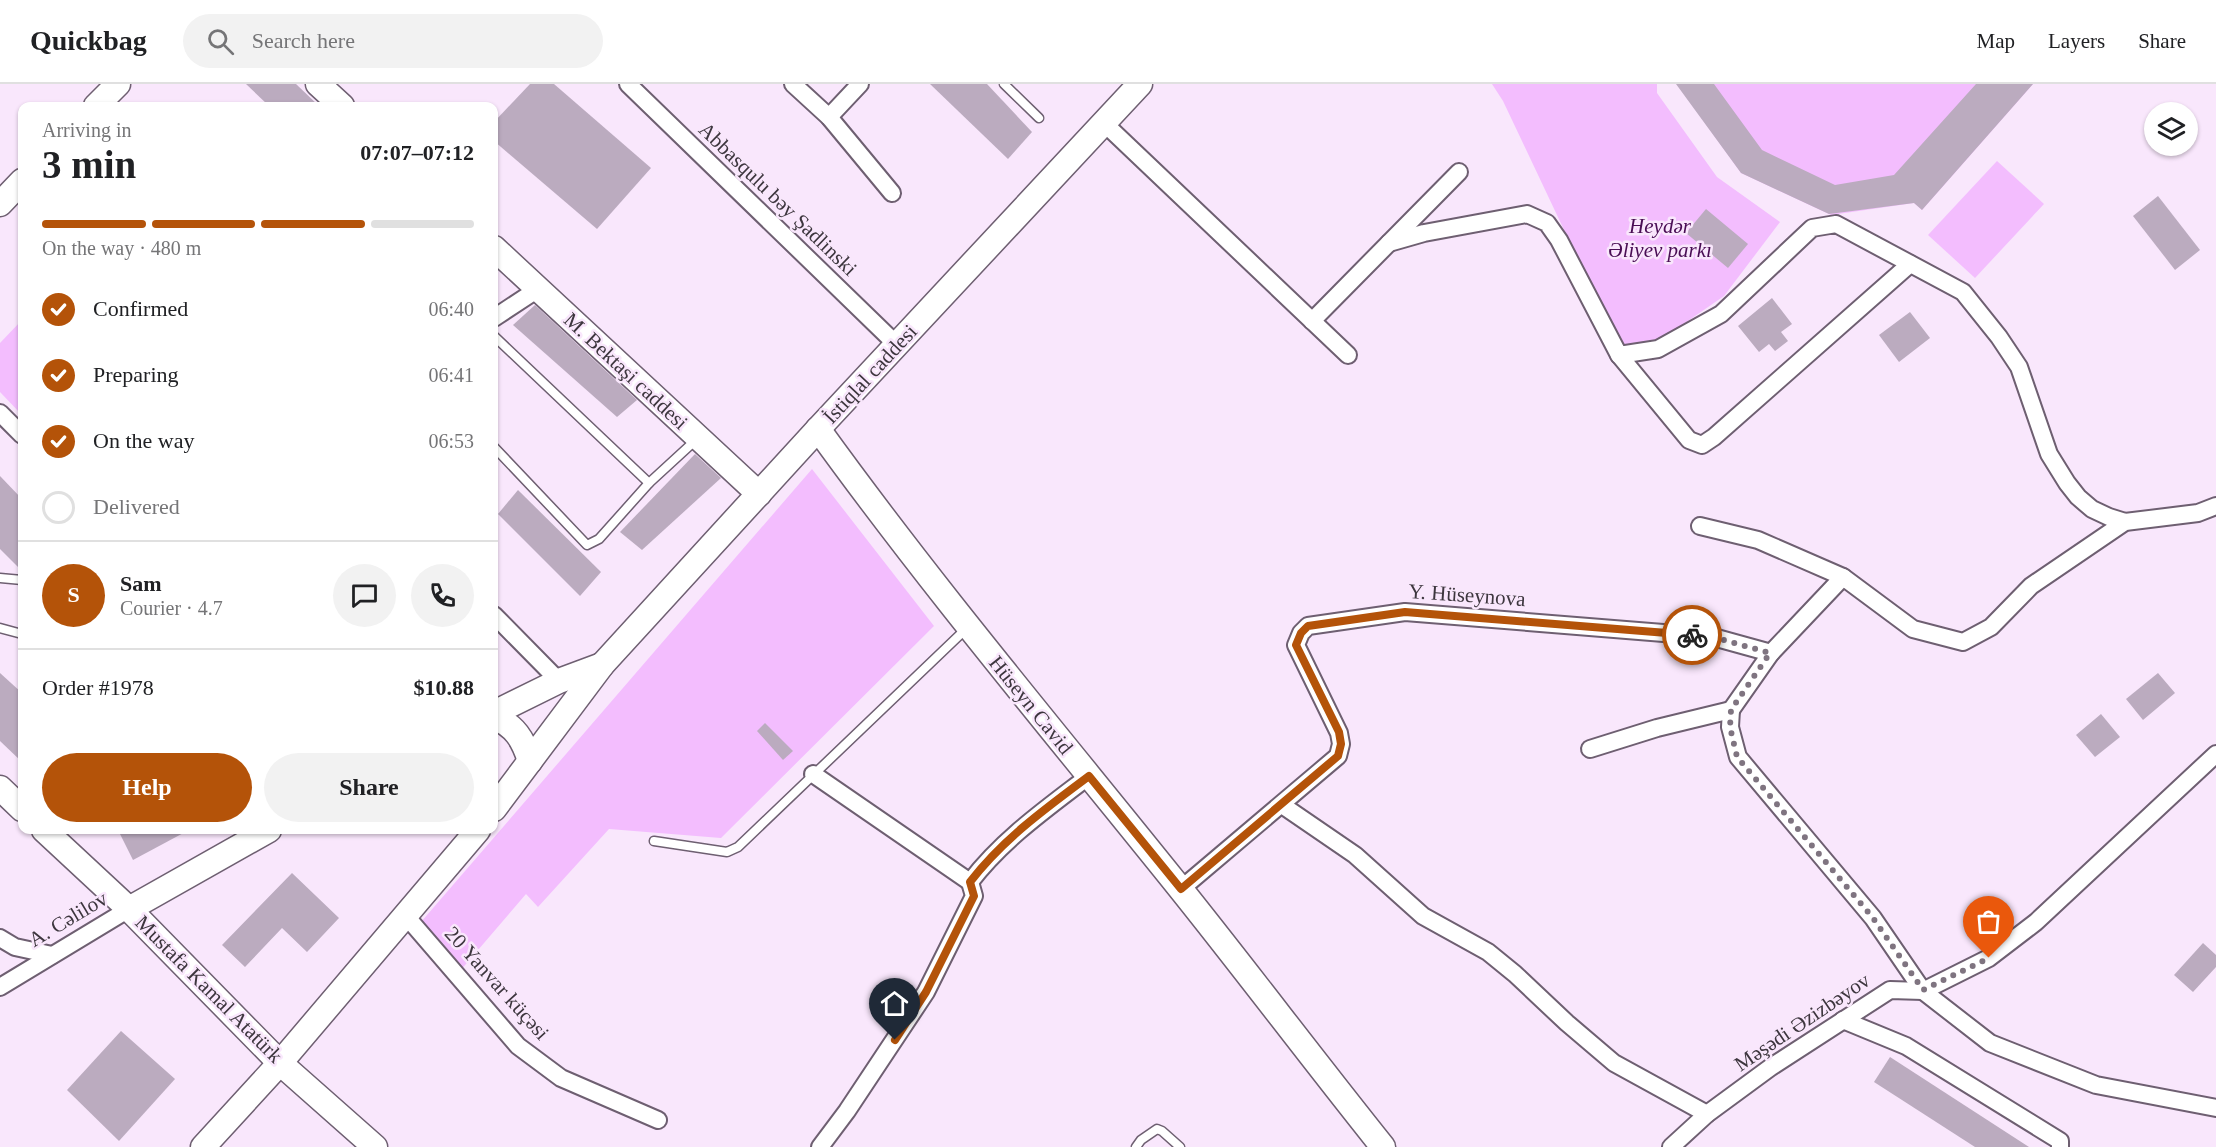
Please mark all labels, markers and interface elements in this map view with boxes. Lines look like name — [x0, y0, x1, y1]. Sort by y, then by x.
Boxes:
search box — [183, 14, 603, 68]
text: Quickbag — [30, 25, 147, 56]
icon: search — [204, 25, 237, 58]
text: Search here — [252, 28, 355, 53]
text: Map — [1977, 29, 2015, 53]
text: Layers — [2048, 29, 2105, 53]
text: Share — [2138, 29, 2186, 53]
map controls — [2144, 102, 2198, 156]
button: layers — [2144, 102, 2198, 156]
street label: Abbasqulu bəy Şadlinski — [694, 117, 862, 281]
text: Arriving in — [42, 119, 131, 141]
text: 07:07–07:12 — [360, 140, 474, 165]
text: 3 min — [42, 143, 136, 186]
park label: Heydər Əliyev parkı — [1608, 214, 1712, 262]
text: On the way · 480 m — [42, 237, 201, 259]
icon: check — [42, 293, 75, 326]
text: Confirmed — [93, 296, 188, 321]
text: 06:40 — [428, 298, 474, 320]
street label: M. Bektaşi caddesi — [559, 308, 693, 435]
street label: İstiqlal caddesi — [818, 319, 922, 428]
icon: check — [42, 359, 75, 392]
text: Preparing — [93, 362, 179, 387]
text: 06:41 — [428, 364, 474, 386]
icon: check — [42, 425, 75, 458]
text: On the way — [93, 428, 194, 453]
text: 06:53 — [428, 430, 474, 452]
text: Delivered — [93, 494, 180, 519]
button: chat — [333, 564, 396, 627]
button: phone — [411, 564, 474, 627]
text: Sam — [120, 571, 162, 596]
street label: Y. Hüseynova — [1408, 579, 1527, 611]
text: S — [67, 582, 80, 607]
text: Courier · 4.7 — [120, 597, 223, 619]
courier — [1662, 605, 1722, 665]
icon: bike — [1676, 619, 1709, 652]
street label: Hüseyn Cavid — [984, 651, 1078, 759]
text: Order #1978 — [42, 675, 154, 700]
text: $10.88 — [414, 675, 474, 700]
button: Help — [42, 753, 252, 822]
button: Share — [264, 753, 474, 822]
street label: A. Cəlilov — [24, 886, 112, 952]
pin — [1963, 896, 2014, 958]
icon: bag — [1972, 905, 2005, 938]
street label: Mustafa Kamal Atatürk — [130, 910, 288, 1068]
street label: 20 Yanvar küçəsi — [440, 921, 554, 1045]
street label: Məşədi Əzizbəyov — [1730, 968, 1875, 1076]
pin — [869, 978, 920, 1040]
icon: home — [878, 987, 911, 1020]

